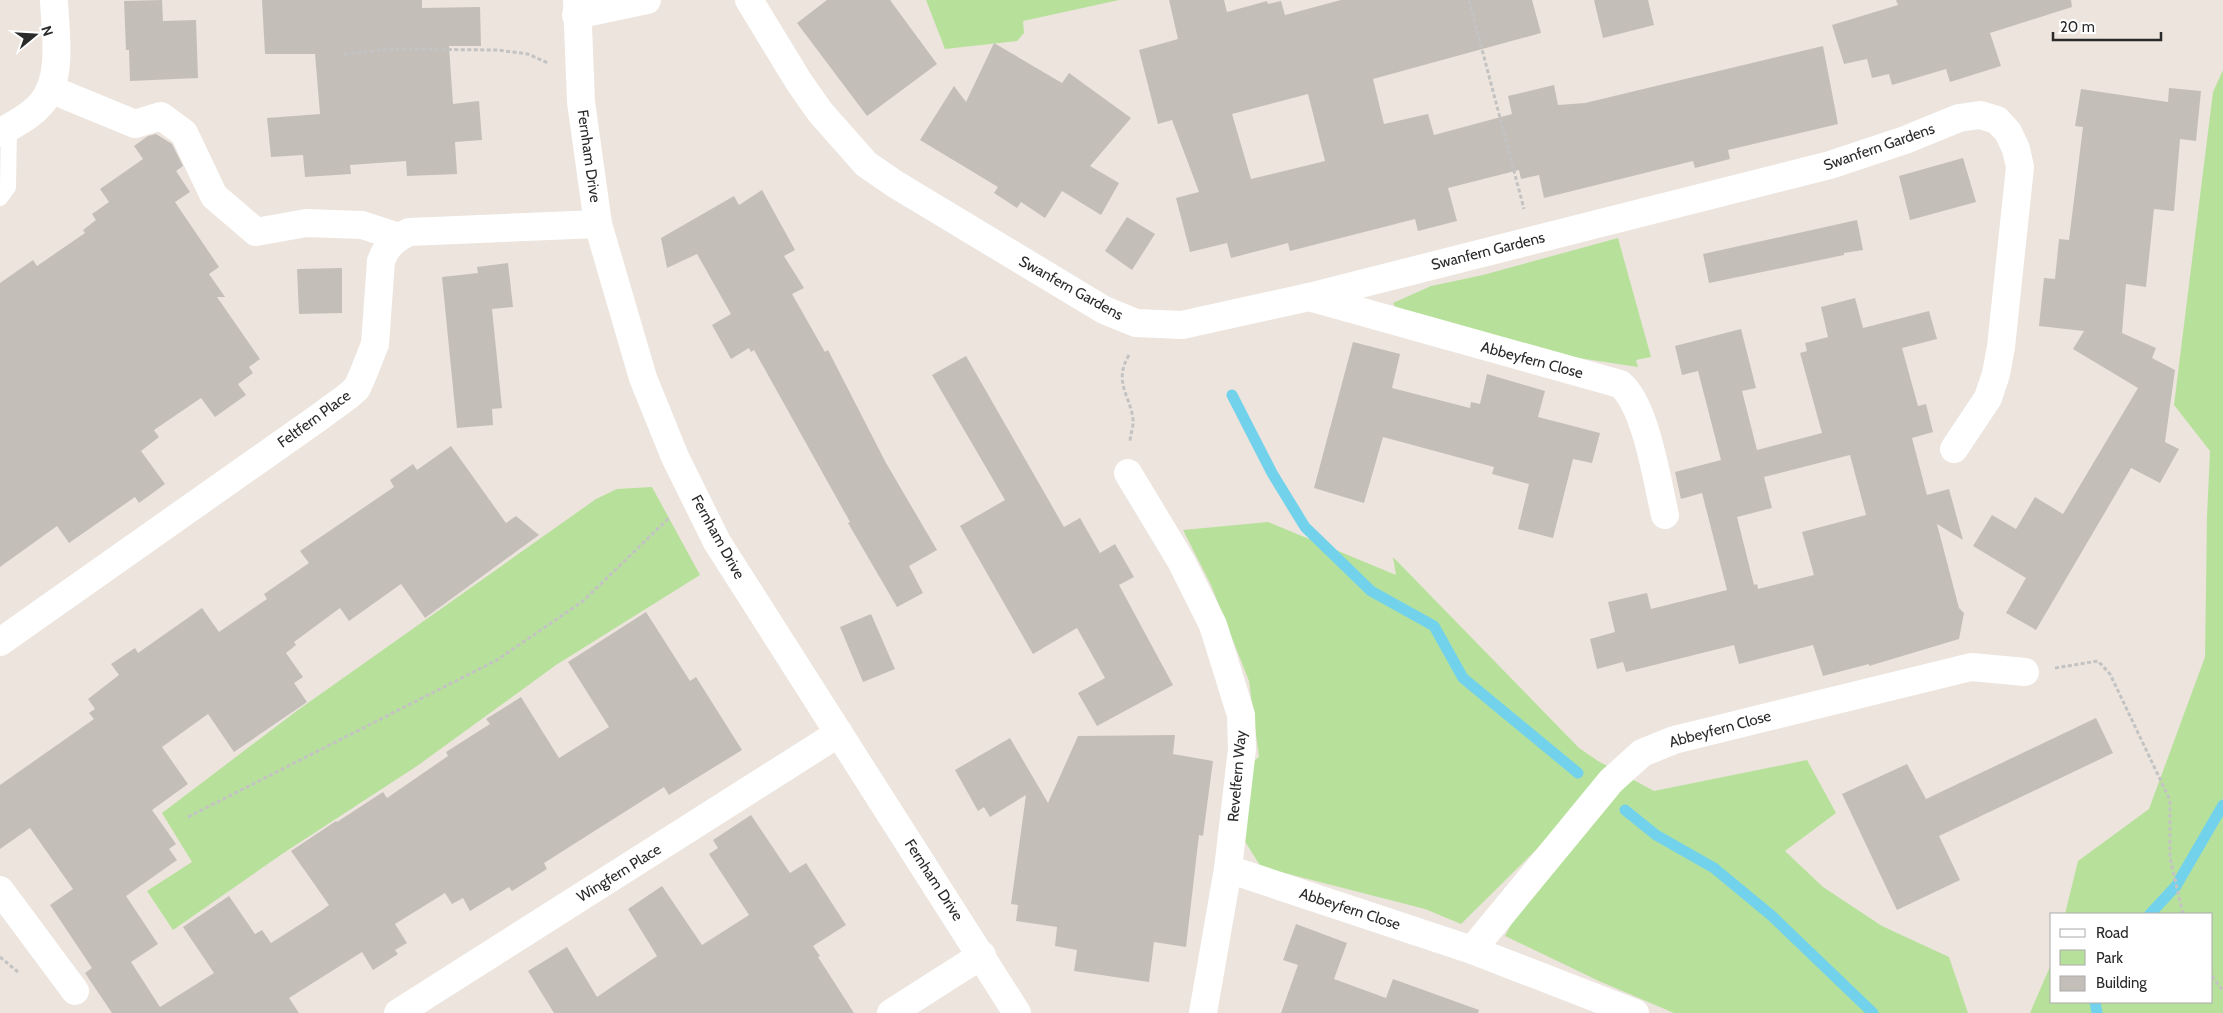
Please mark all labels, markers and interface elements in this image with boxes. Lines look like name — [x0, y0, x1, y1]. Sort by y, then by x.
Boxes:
north arrow — [10, 10, 60, 60]
scale bar — [2053, 10, 2160, 42]
text: 20 m — [2060, 18, 2095, 36]
text: N — [37, 23, 57, 38]
street label: Fernham Drive — [574, 108, 604, 204]
street label: Swanfern Gardens — [1821, 120, 1937, 174]
street label: Swanfern Gardens — [1429, 228, 1547, 274]
street label: Swanfern Gardens — [1016, 252, 1126, 324]
street label: Abbeyfern Close — [1479, 338, 1585, 382]
street label: Feltfern Place — [274, 386, 354, 452]
street label: Fernham Drive — [687, 492, 749, 583]
street label: Abbeyfern Close — [1667, 707, 1773, 751]
street label: Revelfern Way — [1224, 729, 1250, 823]
street label: Fernham Drive — [901, 836, 967, 924]
street label: Wingfern Place — [574, 840, 665, 906]
street label: Abbeyfern Close — [1297, 884, 1403, 934]
legend — [2050, 913, 2213, 1003]
text: Road — [2096, 924, 2129, 942]
text: Park — [2096, 949, 2123, 967]
text: Building — [2096, 974, 2147, 992]

